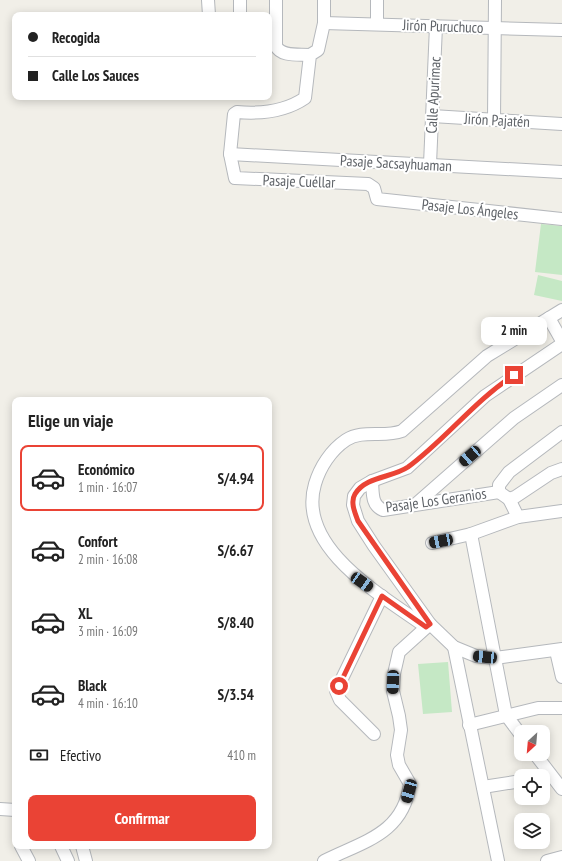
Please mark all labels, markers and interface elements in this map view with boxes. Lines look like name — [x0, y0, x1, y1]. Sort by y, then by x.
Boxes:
street label: Jirón Puruchuco — [401, 15, 484, 37]
text: Recogida — [52, 28, 100, 47]
street label: Calle Apurimac — [421, 55, 445, 134]
text: Calle Los Sauces — [52, 66, 139, 85]
street label: Jirón Pajatén — [463, 109, 530, 131]
street label: Pasaje Sacsayhuaman — [340, 151, 452, 175]
street label: Pasaje Cuéllar — [262, 170, 336, 192]
street label: Pasaje Los Ángeles — [421, 194, 519, 224]
callout: 2 min — [481, 317, 547, 345]
text: 2 min — [501, 322, 527, 339]
route end — [505, 366, 523, 384]
text: Elige un viaje — [28, 409, 113, 432]
car — [457, 444, 483, 468]
icon: car — [30, 460, 66, 496]
text: Económico — [78, 460, 135, 479]
text: S/4.94 — [217, 469, 254, 488]
text: 1 min · 16:07 — [78, 479, 138, 496]
street label: Pasaje Los Geranios — [384, 484, 488, 516]
icon: car — [30, 532, 66, 568]
text: Confort — [78, 532, 118, 551]
car — [428, 533, 454, 549]
text: S/6.67 — [217, 541, 254, 560]
text: 2 min · 16:08 — [78, 551, 138, 568]
car — [349, 570, 375, 594]
icon: car — [30, 604, 66, 640]
text: XL — [78, 604, 92, 623]
text: S/8.40 — [217, 613, 254, 632]
text: 3 min · 16:09 — [78, 623, 138, 640]
car — [473, 650, 497, 664]
car — [387, 670, 399, 694]
icon: car — [30, 676, 66, 712]
text: Black — [78, 676, 107, 695]
route start — [330, 677, 348, 695]
text: S/3.54 — [217, 685, 254, 704]
text: 4 min · 16:10 — [78, 695, 138, 712]
north arrow — [514, 725, 550, 761]
map controls — [514, 725, 550, 849]
icon: cash — [28, 744, 50, 766]
text: Efectivo — [60, 746, 101, 765]
text: 410 m — [227, 747, 256, 764]
button: locate — [514, 769, 550, 805]
car — [400, 778, 418, 804]
button: Confirmar — [28, 795, 256, 841]
button: layers — [514, 813, 550, 849]

